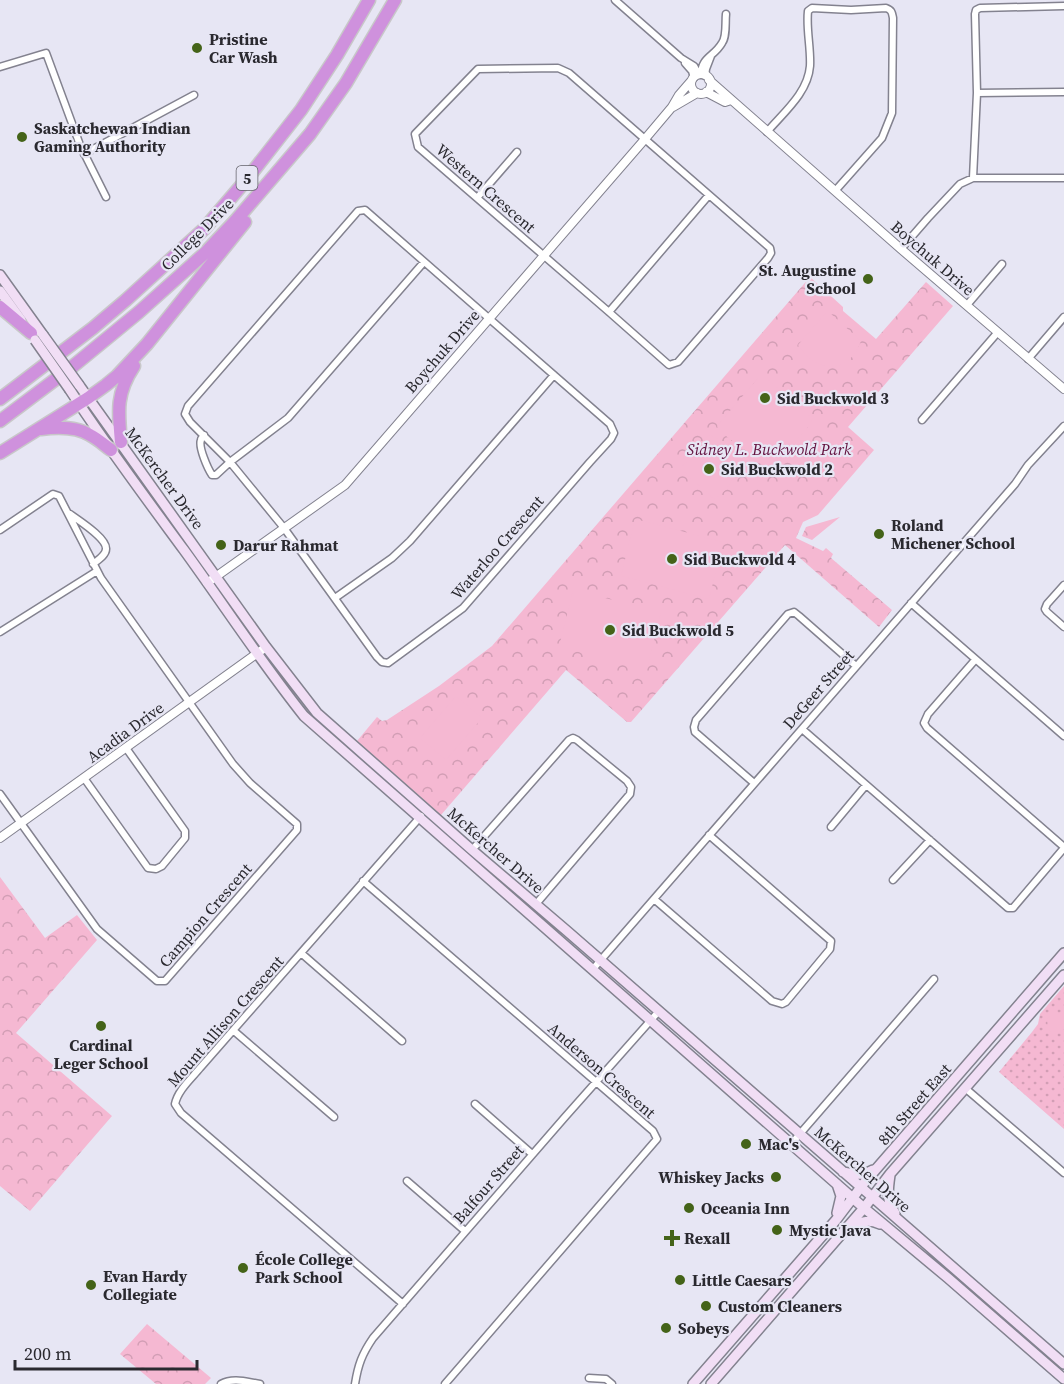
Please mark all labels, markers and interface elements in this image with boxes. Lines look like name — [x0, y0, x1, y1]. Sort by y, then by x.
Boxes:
place label: Pristine Car Wash — [209, 28, 278, 68]
marker: Pristine Car Wash — [190, 41, 204, 55]
place label: Saskatchewan Indian Gaming Authority — [34, 117, 191, 157]
marker: Saskatchewan Indian Gaming Authority — [15, 130, 29, 144]
street label: Western Crescent — [431, 139, 541, 238]
road number: 5 — [236, 166, 258, 190]
street label: College Drive — [156, 193, 238, 275]
street label: Boychuk Drive — [886, 216, 980, 300]
place label: St. Augustine School — [759, 259, 856, 299]
marker: St. Augustine School — [861, 272, 875, 286]
street label: Boychuk Drive — [400, 304, 484, 398]
place label: Sid Buckwold 3 — [777, 387, 889, 409]
marker: Sid Buckwold 3 — [758, 391, 772, 405]
street label: McKercher Drive — [120, 422, 210, 534]
park label: Sidney L. Buckwold Park — [687, 438, 852, 460]
place label: Sid Buckwold 2 — [721, 458, 833, 480]
marker: Sid Buckwold 2 — [702, 462, 716, 476]
street label: Waterloo Crescent — [446, 490, 549, 604]
place label: Roland Michener School — [891, 514, 1015, 554]
marker: Roland Michener School — [872, 527, 886, 541]
place label: Darur Rahmat — [233, 534, 339, 556]
marker: Darur Rahmat — [214, 538, 228, 552]
place label: Sid Buckwold 4 — [684, 548, 796, 570]
marker: Sid Buckwold 4 — [665, 552, 679, 566]
place label: Sid Buckwold 5 — [622, 619, 734, 641]
marker: Sid Buckwold 5 — [603, 623, 617, 637]
street label: DeGeer Street — [777, 644, 859, 733]
street label: Acadia Drive — [82, 696, 168, 768]
street label: McKercher Drive — [443, 802, 549, 898]
street label: Campion Crescent — [154, 858, 257, 972]
street label: Mount Allison Crescent — [162, 950, 289, 1091]
street label: Anderson Crescent — [543, 1017, 661, 1123]
marker: Cardinal Leger School — [94, 1019, 108, 1033]
place label: Cardinal Leger School — [54, 1034, 148, 1074]
street label: 8th Street East — [872, 1058, 956, 1150]
street label: McKercher Drive — [810, 1121, 916, 1217]
place label: Mac's — [758, 1133, 799, 1155]
marker: Mac's — [739, 1137, 753, 1151]
street label: Balfour Street — [447, 1139, 529, 1228]
place label: Whiskey Jacks — [658, 1166, 764, 1188]
marker: Whiskey Jacks — [769, 1170, 783, 1184]
place label: Oceania Inn — [701, 1197, 790, 1219]
marker: Oceania Inn — [682, 1201, 696, 1215]
place label: Mystic Java — [789, 1219, 872, 1241]
marker: Mystic Java — [770, 1223, 784, 1237]
place label: Rexall — [684, 1227, 730, 1249]
marker: Rexall — [665, 1231, 679, 1245]
place label: École College Park School — [255, 1248, 353, 1288]
marker: École College Park School — [236, 1261, 250, 1275]
place label: Evan Hardy Collegiate — [103, 1265, 188, 1305]
place label: Little Caesars — [692, 1269, 792, 1291]
marker: Little Caesars — [673, 1273, 687, 1287]
marker: Evan Hardy Collegiate — [84, 1278, 98, 1292]
place label: Custom Cleaners — [718, 1295, 842, 1317]
marker: Custom Cleaners — [699, 1299, 713, 1313]
place label: Sobeys — [678, 1317, 729, 1339]
marker: Sobeys — [659, 1321, 673, 1335]
scale bar — [15, 1333, 196, 1371]
text: 200 m — [24, 1341, 71, 1366]

